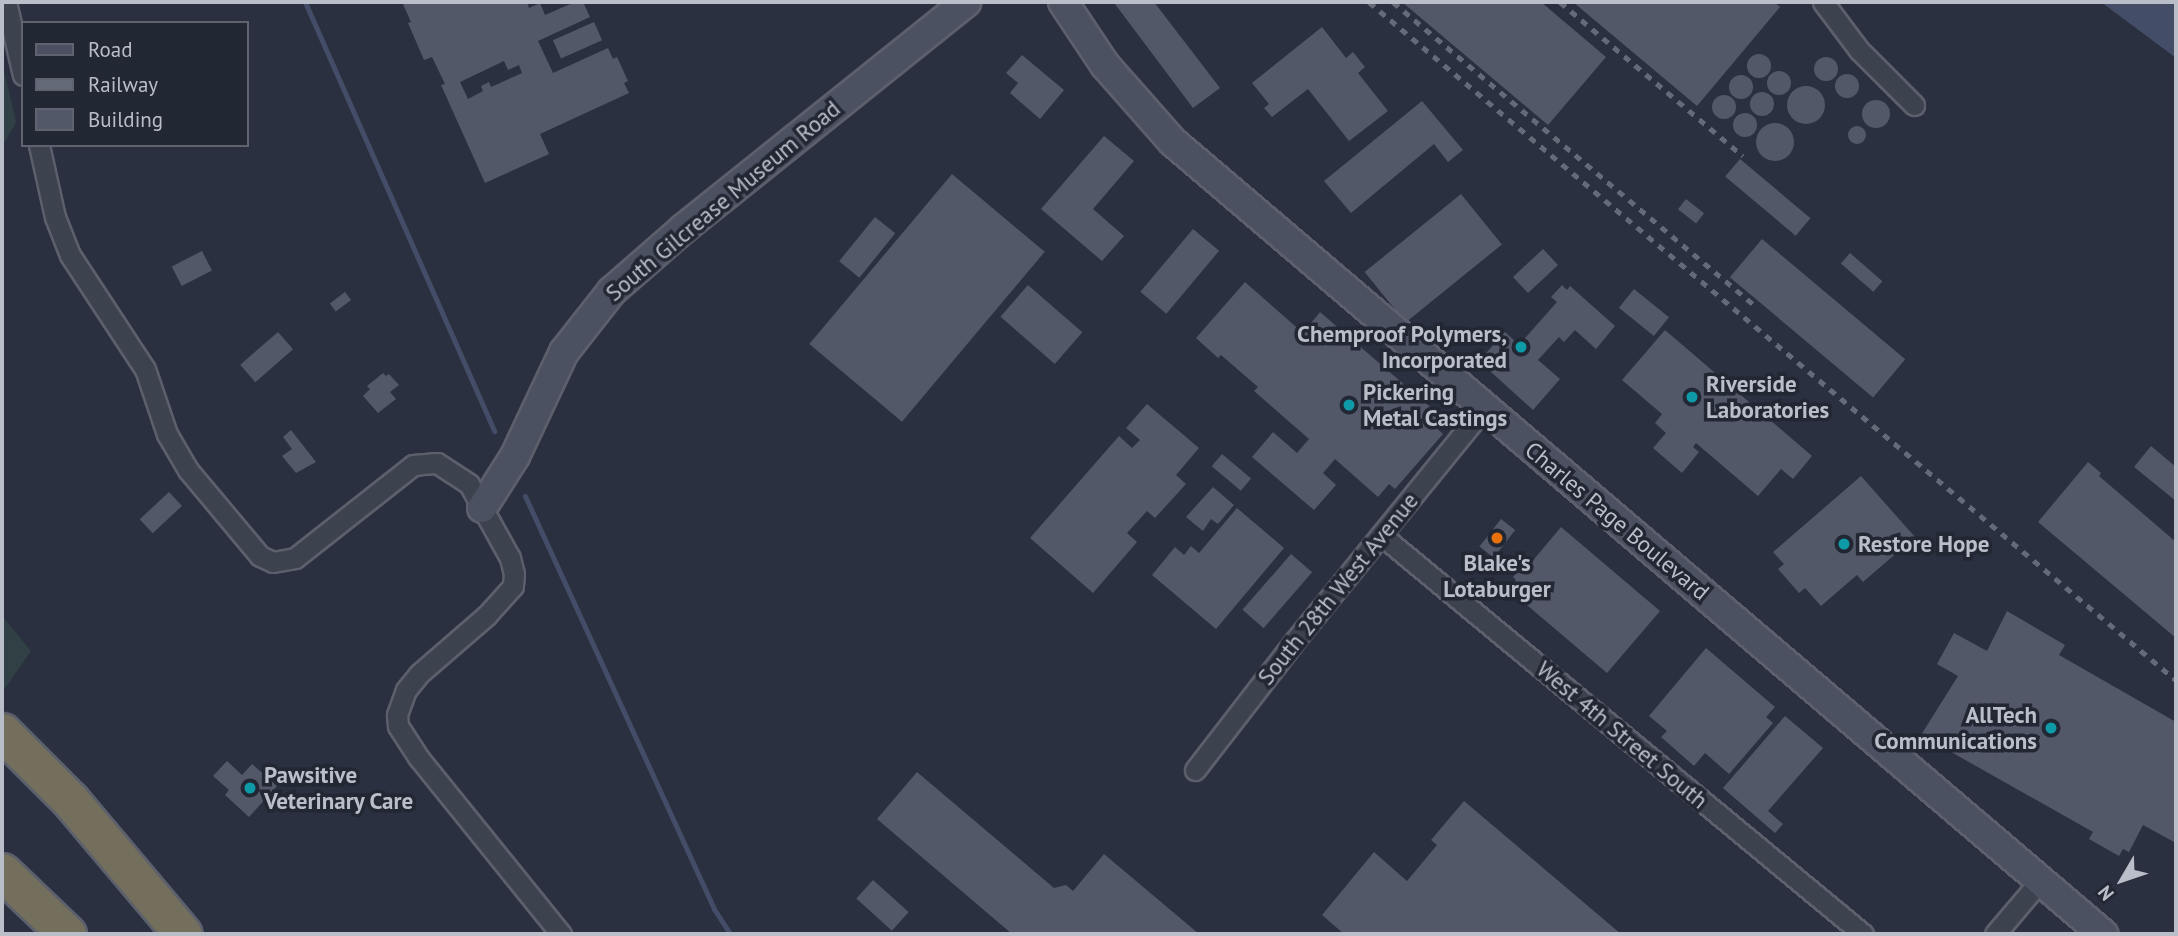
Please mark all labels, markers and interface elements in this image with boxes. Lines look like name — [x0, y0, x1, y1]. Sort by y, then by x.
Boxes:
legend — [21, 21, 248, 147]
text: Road — [88, 36, 132, 63]
text: Railway — [88, 71, 158, 98]
street label: South Gilcrease Museum Road — [600, 95, 846, 307]
text: Building — [88, 106, 163, 133]
place label: Chemproof Polymers, Incorporated — [1297, 320, 1507, 374]
marker: Chemproof Polymers, Incorporated — [1513, 339, 1529, 355]
place label: Riverside Laboratories — [1706, 370, 1829, 424]
place label: Pickering Metal Castings — [1363, 378, 1508, 432]
marker: Riverside Laboratories — [1684, 389, 1700, 405]
marker: Pickering Metal Castings — [1341, 397, 1357, 413]
street label: Charles Page Boulevard — [1519, 436, 1715, 606]
street label: South 28th West Avenue — [1252, 487, 1424, 691]
marker: Blake's Lotaburger — [1489, 530, 1505, 546]
place label: Restore Hope — [1858, 530, 1989, 558]
marker: Restore Hope — [1836, 536, 1852, 552]
place label: Blake's Lotaburger — [1443, 549, 1551, 603]
street label: West 4th Street South — [1531, 655, 1713, 815]
place label: AllTech Communications — [1874, 701, 2037, 755]
marker: AllTech Communications — [2043, 720, 2059, 736]
place label: Pawsitive Veterinary Care — [264, 761, 414, 815]
marker: Pawsitive Veterinary Care — [242, 780, 258, 796]
north arrow — [2087, 845, 2157, 915]
text: N — [2092, 881, 2119, 906]

